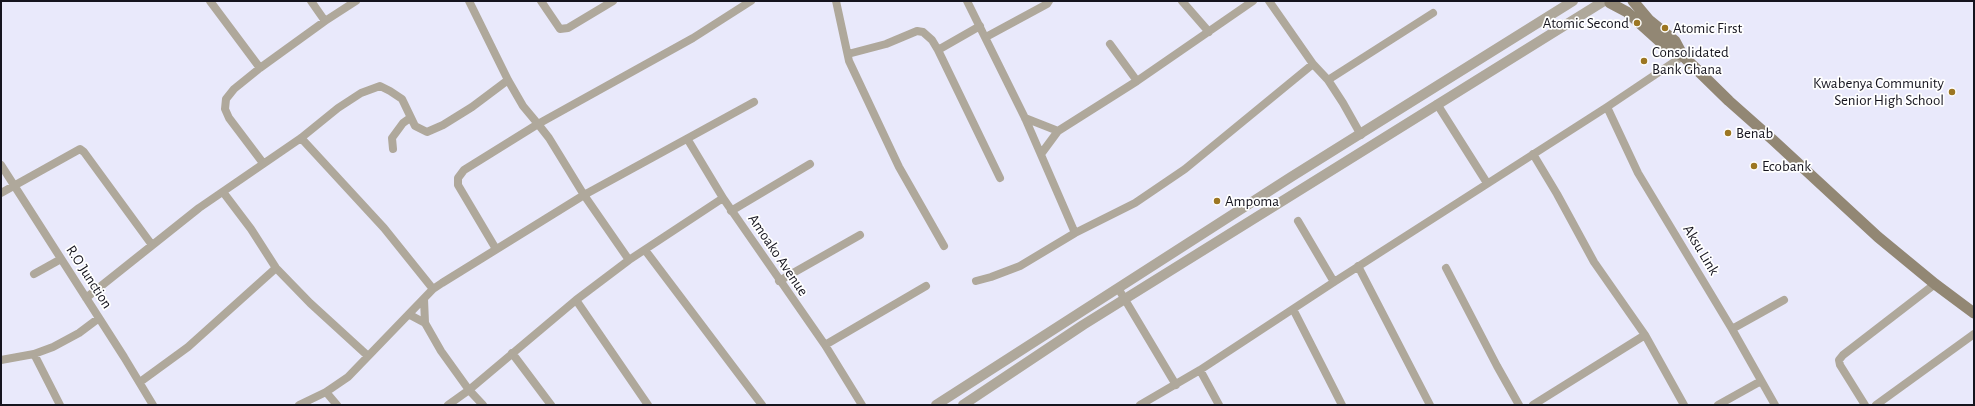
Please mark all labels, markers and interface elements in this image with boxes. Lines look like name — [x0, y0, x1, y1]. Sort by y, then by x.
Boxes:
place label: Atomic Second — [1543, 14, 1629, 32]
marker: Atomic Second — [1632, 18, 1642, 28]
place label: Atomic First — [1673, 19, 1742, 37]
marker: Atomic First — [1660, 23, 1670, 33]
place label: Consolidated Bank Ghana — [1652, 43, 1729, 78]
marker: Consolidated Bank Ghana — [1639, 56, 1649, 66]
place label: Kwabenya Community Senior High School — [1813, 74, 1944, 109]
marker: Kwabenya Community Senior High School — [1947, 87, 1957, 97]
place label: Benab — [1736, 124, 1773, 142]
marker: Benab — [1723, 128, 1733, 138]
place label: Ecobank — [1762, 157, 1811, 175]
marker: Ecobank — [1749, 161, 1759, 171]
place label: Ampoma — [1225, 192, 1279, 210]
marker: Ampoma — [1212, 196, 1222, 206]
street label: Amoako Avenue — [744, 211, 812, 299]
street label: Aksu Link — [1679, 222, 1723, 278]
street label: R.O Junction — [62, 242, 116, 312]

